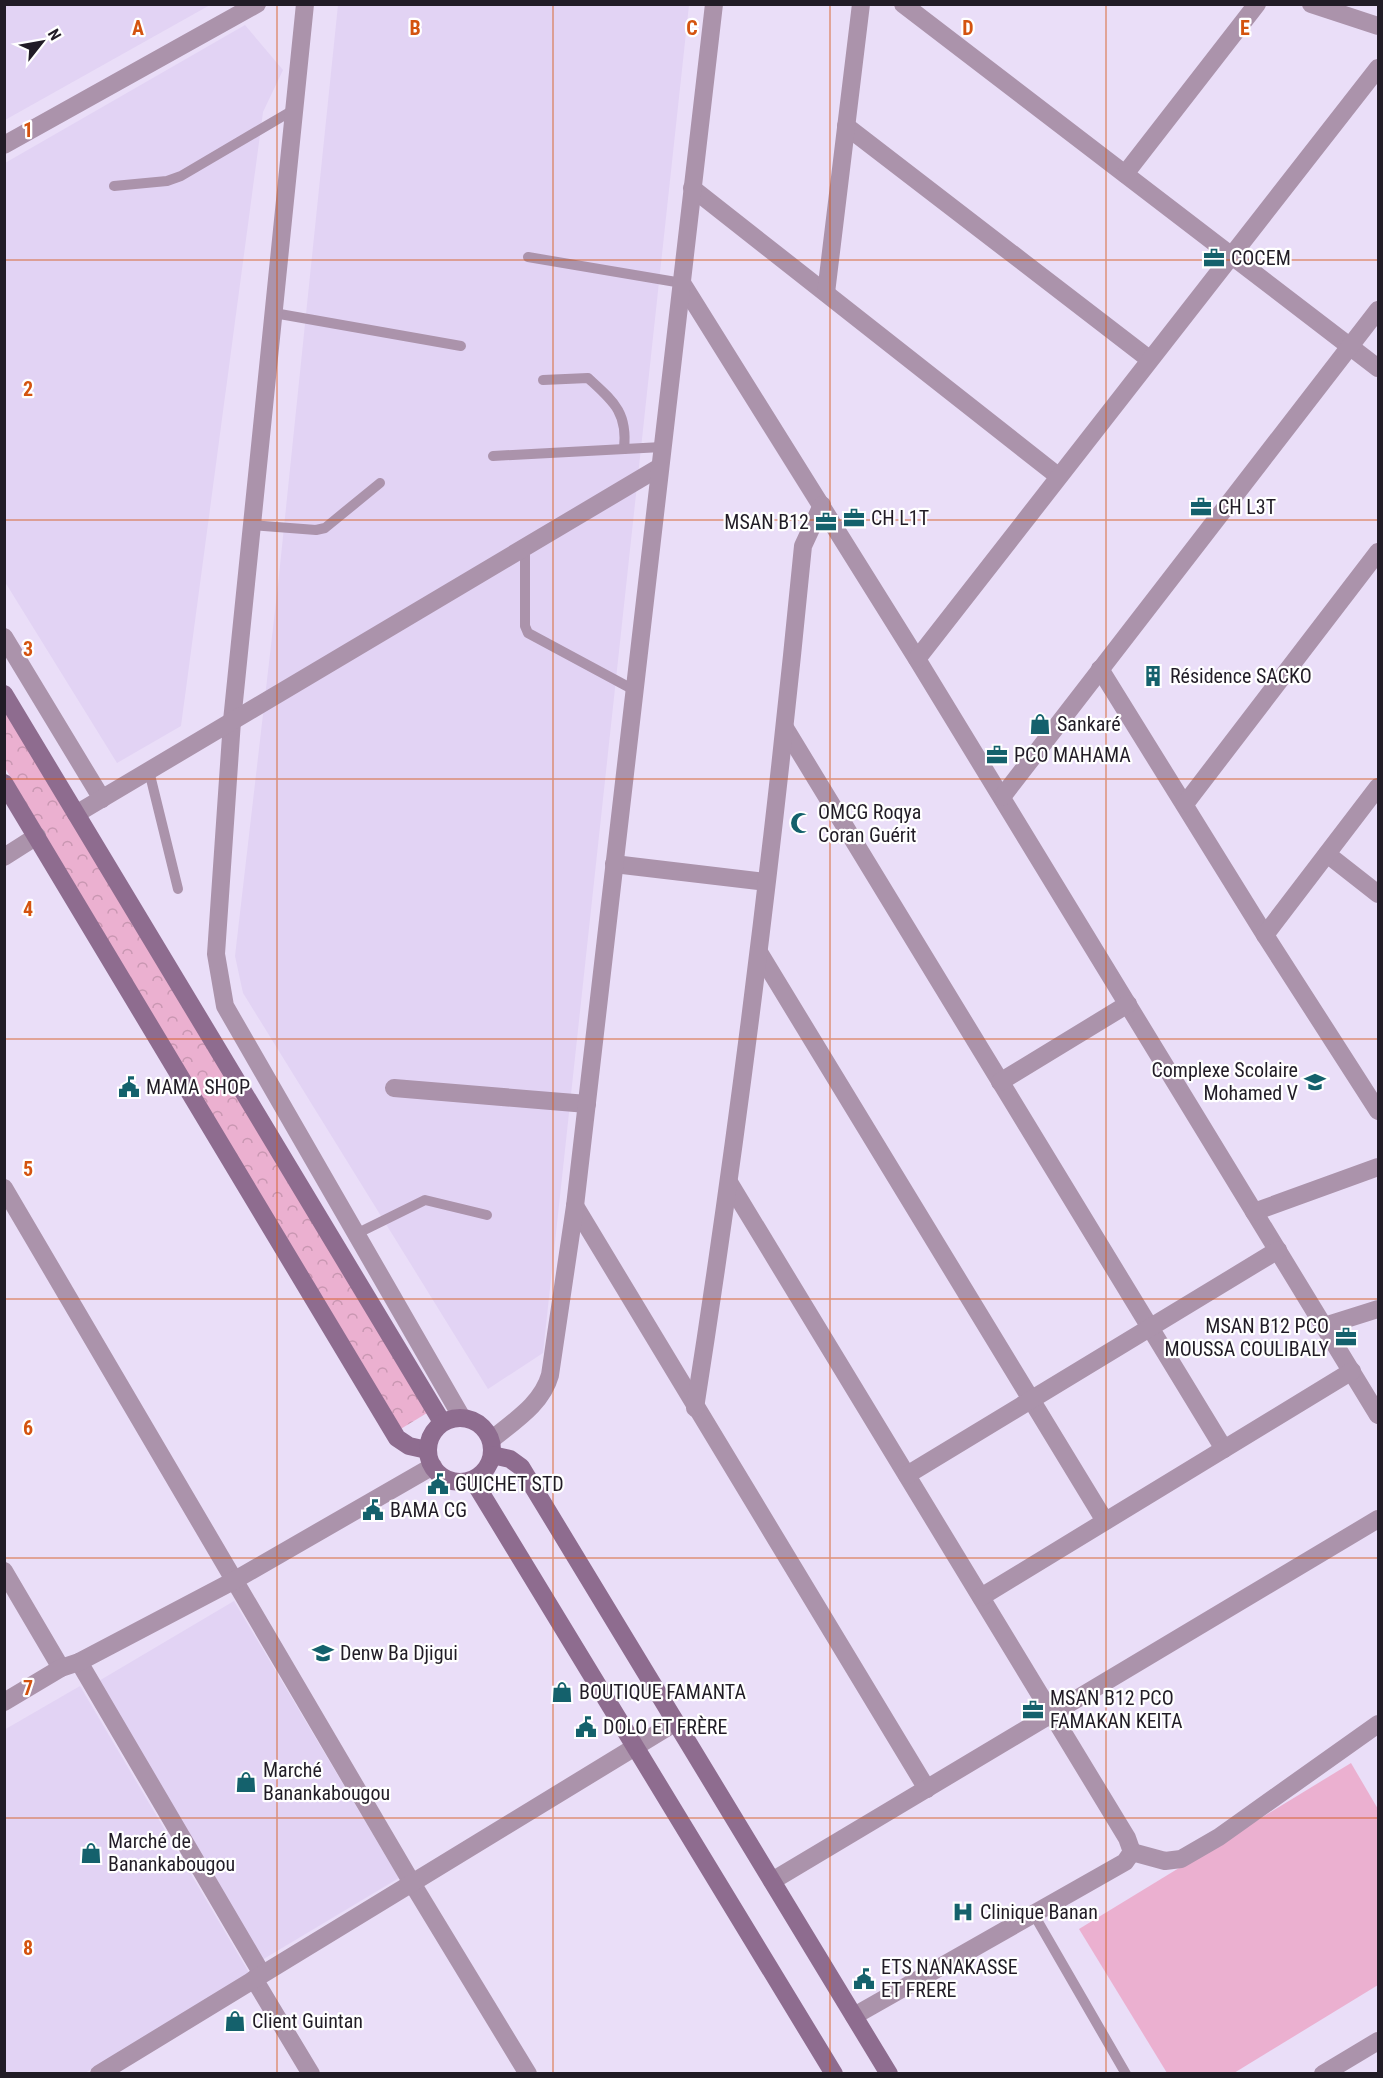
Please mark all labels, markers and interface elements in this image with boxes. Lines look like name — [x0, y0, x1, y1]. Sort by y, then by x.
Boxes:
north arrow — [12, 12, 72, 72]
text: A — [132, 16, 144, 40]
text: B — [409, 16, 421, 40]
text: C — [686, 16, 698, 40]
text: D — [962, 16, 974, 40]
text: E — [1240, 16, 1250, 40]
text: N — [44, 25, 65, 44]
text: 1 — [23, 118, 33, 142]
office icon: COCEM — [1202, 246, 1226, 270]
place label: COCEM — [1231, 246, 1291, 270]
text: 2 — [23, 377, 33, 401]
office icon: CH L3T — [1189, 495, 1213, 519]
place label: CH L3T — [1218, 495, 1276, 519]
office icon: CH L1T — [842, 506, 866, 530]
place label: CH L1T — [871, 506, 929, 530]
place label: MSAN B12 — [724, 510, 809, 534]
office icon: MSAN B12 — [814, 510, 838, 534]
text: 3 — [23, 637, 33, 661]
building icon: Résidence SACKO — [1141, 664, 1165, 688]
place label: Résidence SACKO — [1170, 664, 1312, 688]
shop icon: Sankaré — [1028, 712, 1052, 736]
place label: Sankaré — [1057, 712, 1121, 736]
office icon: PCO MAHAMA — [985, 743, 1009, 767]
place label: PCO MAHAMA — [1014, 743, 1131, 767]
place label: OMCG Roqya Coran Guérit — [818, 800, 921, 847]
mosque icon: OMCG Roqya Coran Guérit — [789, 811, 813, 835]
text: 4 — [23, 897, 33, 921]
place label: Complexe Scolaire Mohamed V — [1151, 1058, 1298, 1105]
school or university icon: Complexe Scolaire Mohamed V — [1303, 1070, 1327, 1094]
public building icon: MAMA SHOP — [117, 1075, 141, 1099]
place label: MAMA SHOP — [146, 1075, 250, 1099]
text: 5 — [23, 1157, 33, 1181]
place label: MSAN B12 PCO MOUSSA COULIBALY — [1165, 1314, 1330, 1361]
office icon: MSAN B12 PCO MOUSSA COULIBALY — [1334, 1325, 1358, 1349]
text: 6 — [23, 1416, 33, 1440]
public building icon: GUICHET STD — [426, 1472, 450, 1496]
place label: GUICHET STD — [455, 1472, 564, 1496]
public building icon: BAMA CG — [361, 1498, 385, 1522]
place label: BAMA CG — [390, 1498, 467, 1522]
school or university icon: Denw Ba Djigui — [311, 1641, 335, 1665]
place label: Denw Ba Djigui — [340, 1641, 458, 1665]
text: 7 — [23, 1676, 33, 1700]
shop icon: BOUTIQUE FAMANTA — [550, 1680, 574, 1704]
place label: BOUTIQUE FAMANTA — [579, 1680, 746, 1704]
place label: MSAN B12 PCO FAMAKAN KEITA — [1050, 1686, 1183, 1733]
office icon: MSAN B12 PCO FAMAKAN KEITA — [1021, 1698, 1045, 1722]
public building icon: DOLO ET FRÈRE — [574, 1715, 598, 1739]
place label: DOLO ET FRÈRE — [603, 1715, 727, 1739]
place label: Marché Banankabougou — [263, 1758, 390, 1805]
shop icon: Marché Banankabougou — [234, 1770, 258, 1794]
place label: Marché de Banankabougou — [108, 1829, 235, 1876]
shop icon: Marché de Banankabougou — [79, 1841, 103, 1865]
hospital icon: Clinique Banan — [951, 1900, 975, 1924]
place label: Clinique Banan — [980, 1900, 1098, 1924]
text: 8 — [23, 1936, 33, 1960]
place label: ETS NANAKASSE ET FRERE — [881, 1955, 1018, 2002]
public building icon: ETS NANAKASSE ET FRERE — [852, 1967, 876, 1991]
shop icon: Client Guintan — [223, 2009, 247, 2033]
place label: Client Guintan — [252, 2009, 363, 2033]

